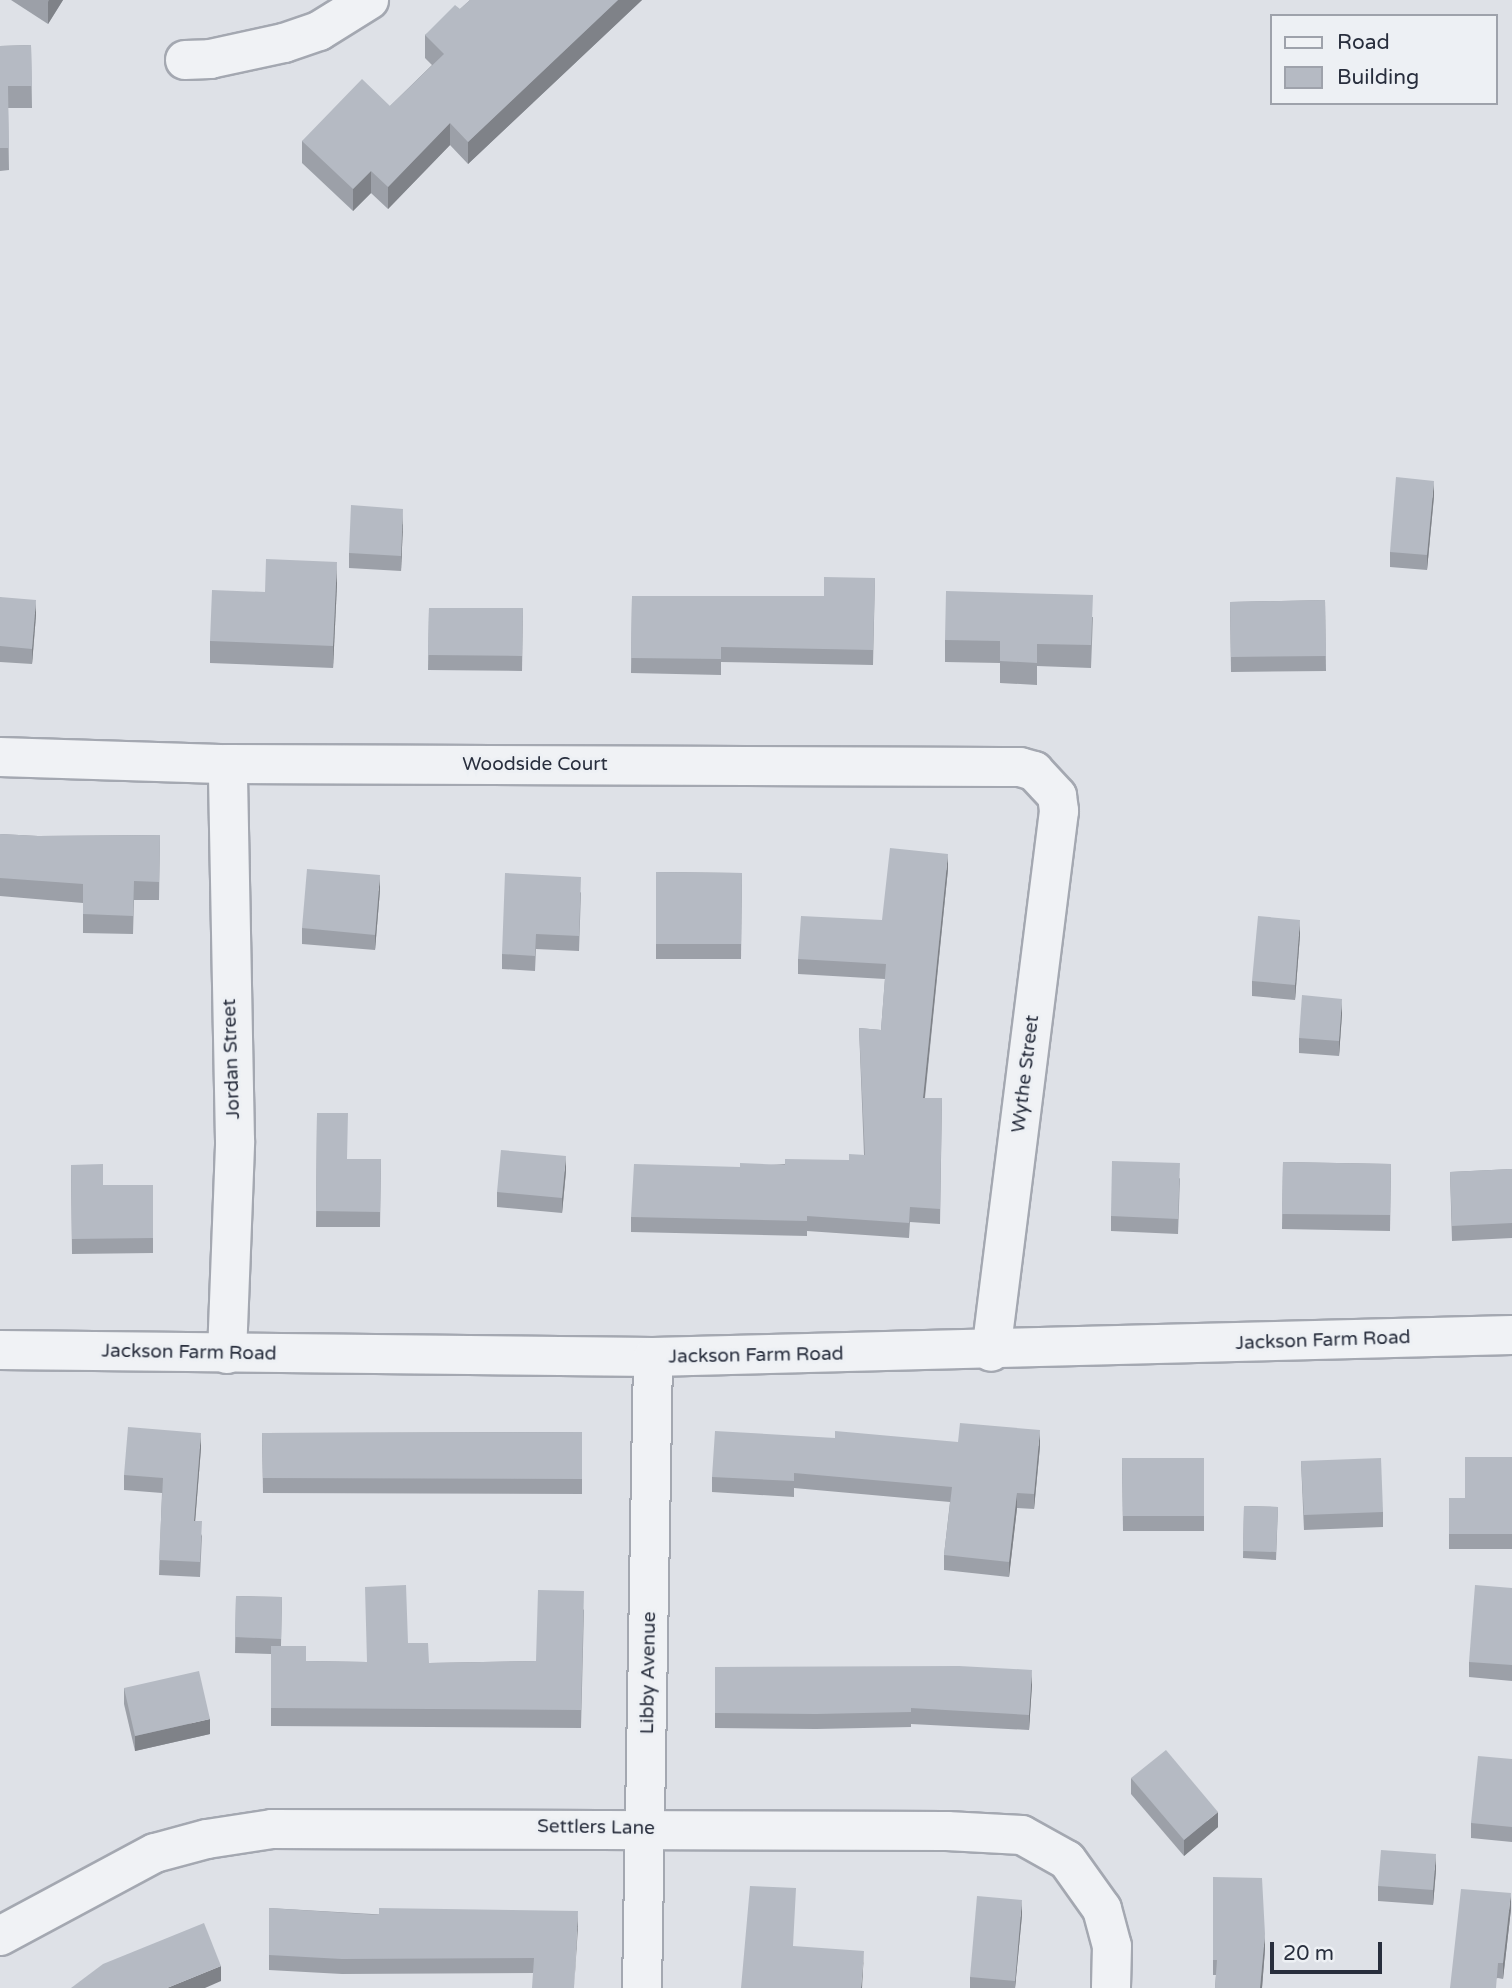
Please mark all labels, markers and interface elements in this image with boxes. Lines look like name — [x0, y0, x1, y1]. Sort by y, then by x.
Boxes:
legend — [1270, 14, 1498, 105]
text: Road — [1337, 30, 1390, 55]
text: Building — [1337, 65, 1419, 90]
street label: Woodside Court — [462, 754, 608, 776]
street label: Jordan Street — [218, 998, 246, 1120]
street label: Wythe Street — [1007, 1014, 1045, 1134]
street label: Jackson Farm Road — [1235, 1327, 1411, 1355]
street label: Jackson Farm Road — [101, 1340, 277, 1366]
street label: Jackson Farm Road — [668, 1343, 844, 1369]
street label: Libby Avenue — [637, 1611, 661, 1735]
street label: Settlers Lane — [537, 1816, 655, 1840]
scale bar — [1274, 1928, 1386, 1972]
text: 20 m — [1283, 1941, 1334, 1966]

